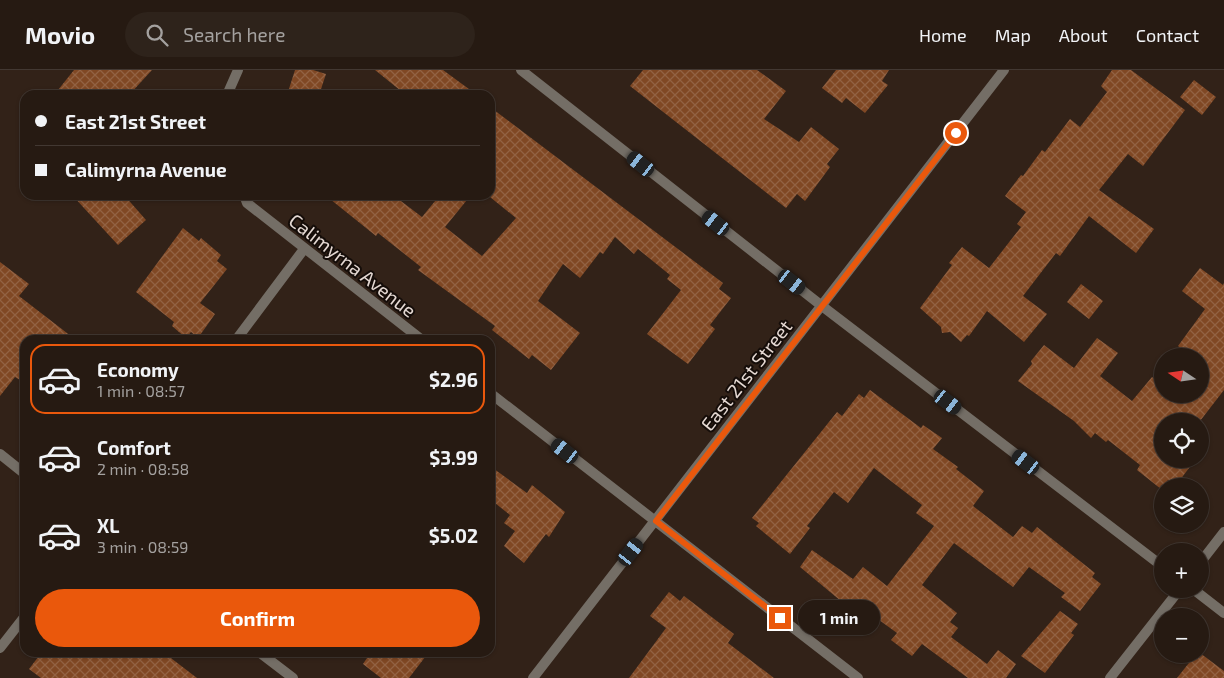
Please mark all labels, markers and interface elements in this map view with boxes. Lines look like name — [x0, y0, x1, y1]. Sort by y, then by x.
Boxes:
search box — [125, 12, 475, 57]
text: Movio — [25, 20, 95, 49]
icon: search — [143, 21, 171, 49]
text: Search here — [183, 23, 285, 46]
text: Home — [919, 24, 967, 46]
text: Map — [995, 24, 1031, 46]
text: About — [1059, 24, 1108, 46]
text: Contact — [1136, 24, 1199, 46]
text: East 21st Street — [65, 110, 206, 133]
route start — [945, 122, 967, 144]
car — [624, 149, 657, 179]
text: Calimyrna Avenue — [65, 158, 227, 181]
street label: Calimyrna Avenue — [285, 208, 421, 322]
car — [699, 208, 732, 238]
car — [775, 267, 808, 297]
street label: East 21st Street — [696, 315, 796, 435]
north arrow — [1154, 348, 1209, 402]
map controls — [1154, 348, 1209, 663]
icon: car — [37, 357, 82, 402]
text: Economy — [97, 358, 179, 381]
text: $2.96 — [429, 368, 478, 391]
text: 1 min · 08:57 — [97, 381, 185, 400]
car — [931, 387, 964, 417]
button: locate — [1154, 413, 1209, 468]
icon: car — [37, 435, 82, 480]
text: Comfort — [97, 436, 171, 459]
car — [548, 436, 581, 466]
text: $3.99 — [429, 446, 478, 469]
car — [1009, 447, 1042, 477]
text: 2 min · 08:58 — [97, 459, 189, 478]
button: layers — [1154, 478, 1209, 533]
icon: car — [37, 513, 82, 558]
text: XL — [97, 514, 119, 537]
text: $5.02 — [429, 524, 478, 547]
car — [615, 536, 646, 568]
text: 3 min · 08:59 — [97, 537, 189, 556]
button: + — [1154, 543, 1209, 598]
button: Confirm — [35, 589, 480, 647]
callout: 1 min — [798, 600, 880, 636]
route end — [769, 607, 791, 629]
text: 1 min — [820, 608, 858, 627]
button: − — [1154, 608, 1209, 663]

